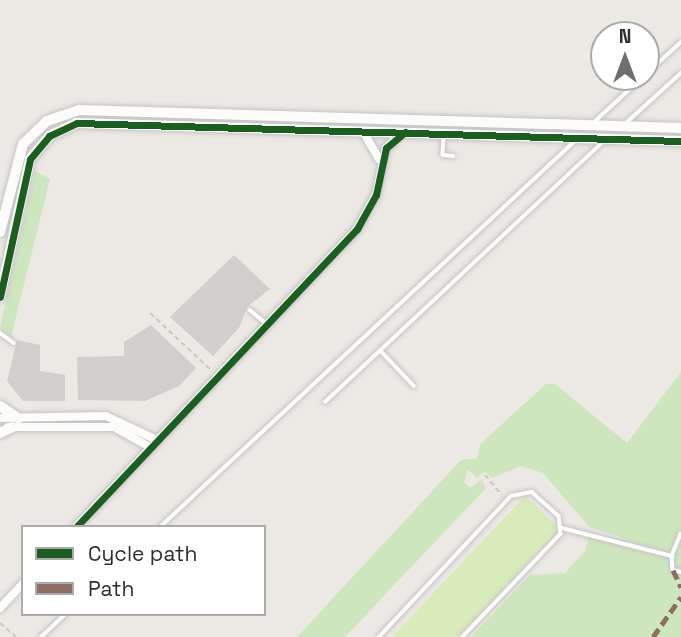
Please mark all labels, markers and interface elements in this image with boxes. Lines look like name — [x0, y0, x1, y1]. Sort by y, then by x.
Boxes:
north arrow — [590, 21, 660, 91]
text: N — [619, 24, 631, 49]
legend — [21, 525, 266, 616]
text: Cycle path — [88, 540, 197, 567]
text: Path — [88, 575, 134, 602]

